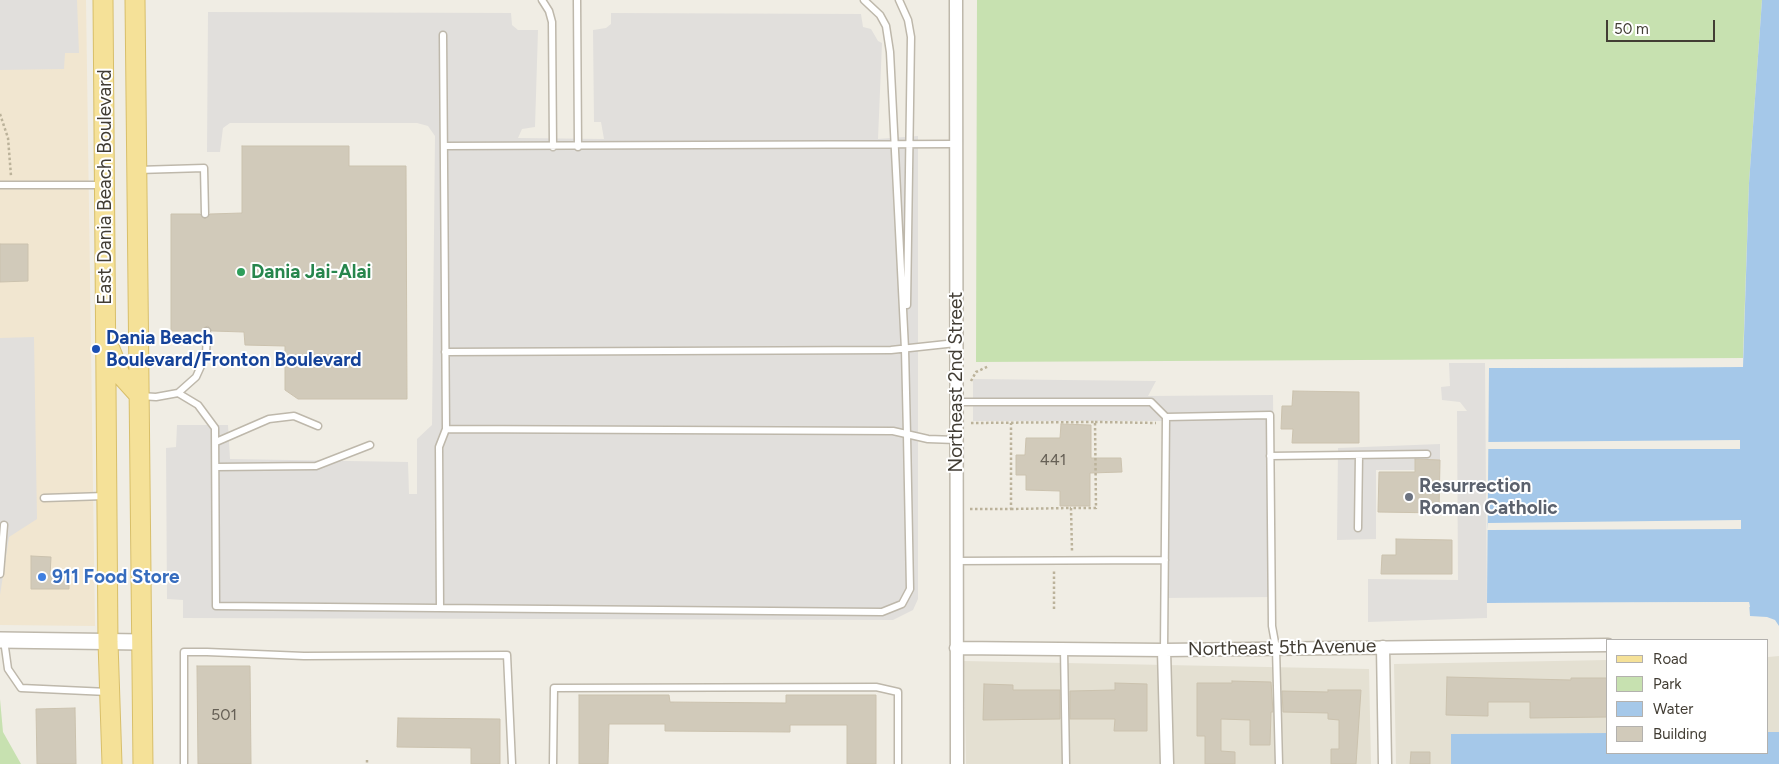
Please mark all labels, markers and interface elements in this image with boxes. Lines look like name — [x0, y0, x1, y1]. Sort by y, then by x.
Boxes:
scale bar — [1609, 10, 1718, 42]
text: 50 m — [1614, 20, 1649, 38]
street label: East Dania Beach Boulevard — [94, 69, 116, 305]
place label: Dania Jai-Alai — [251, 261, 372, 283]
marker: Dania Jai-Alai — [235, 266, 247, 278]
street label: Northeast 2nd Street — [945, 292, 967, 472]
place label: Dania Beach Boulevard/Fronton Boulevard — [106, 327, 362, 371]
marker: Dania Beach Boulevard/Fronton Boulevard — [90, 343, 102, 355]
house number: 441 — [1040, 450, 1066, 470]
place label: Resurrection Roman Catholic — [1419, 475, 1558, 519]
marker: Resurrection Roman Catholic — [1403, 491, 1415, 503]
place label: 911 Food Store — [52, 566, 180, 588]
marker: 911 Food Store — [36, 571, 48, 583]
street label: Northeast 5th Avenue — [1188, 635, 1376, 661]
legend — [1606, 639, 1769, 754]
text: Road — [1653, 650, 1688, 668]
text: Park — [1653, 675, 1682, 693]
text: Water — [1653, 700, 1693, 718]
house number: 501 — [211, 705, 237, 725]
text: Building — [1653, 725, 1707, 743]

